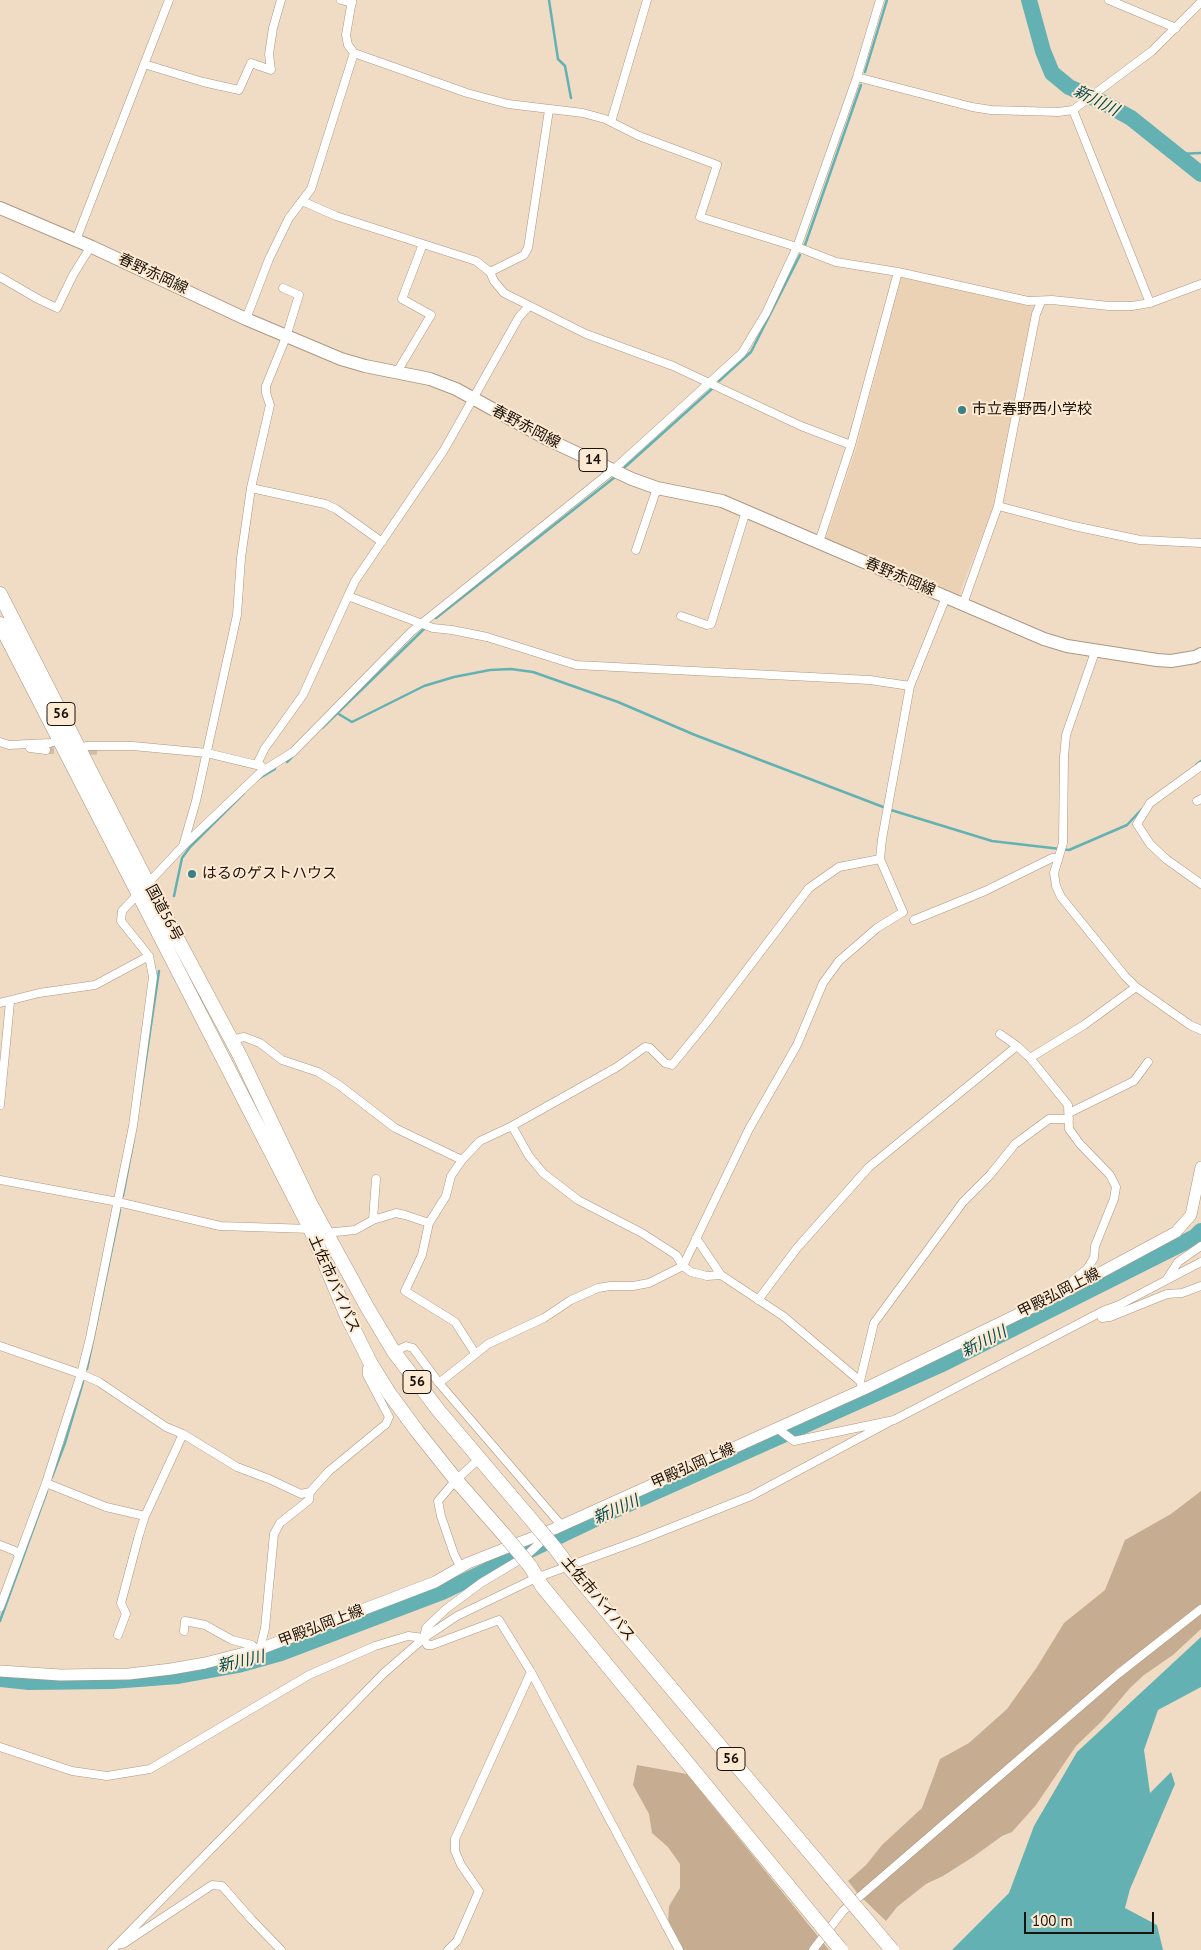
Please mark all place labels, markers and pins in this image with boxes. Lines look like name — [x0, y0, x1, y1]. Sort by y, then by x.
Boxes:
place label: 市立春野西小学校 — [972, 401, 1092, 419]
marker: 市立春野西小学校 — [956, 404, 968, 416]
place label: はるのゲストハウス — [202, 865, 337, 883]
marker: はるのゲストハウス — [186, 868, 198, 880]

